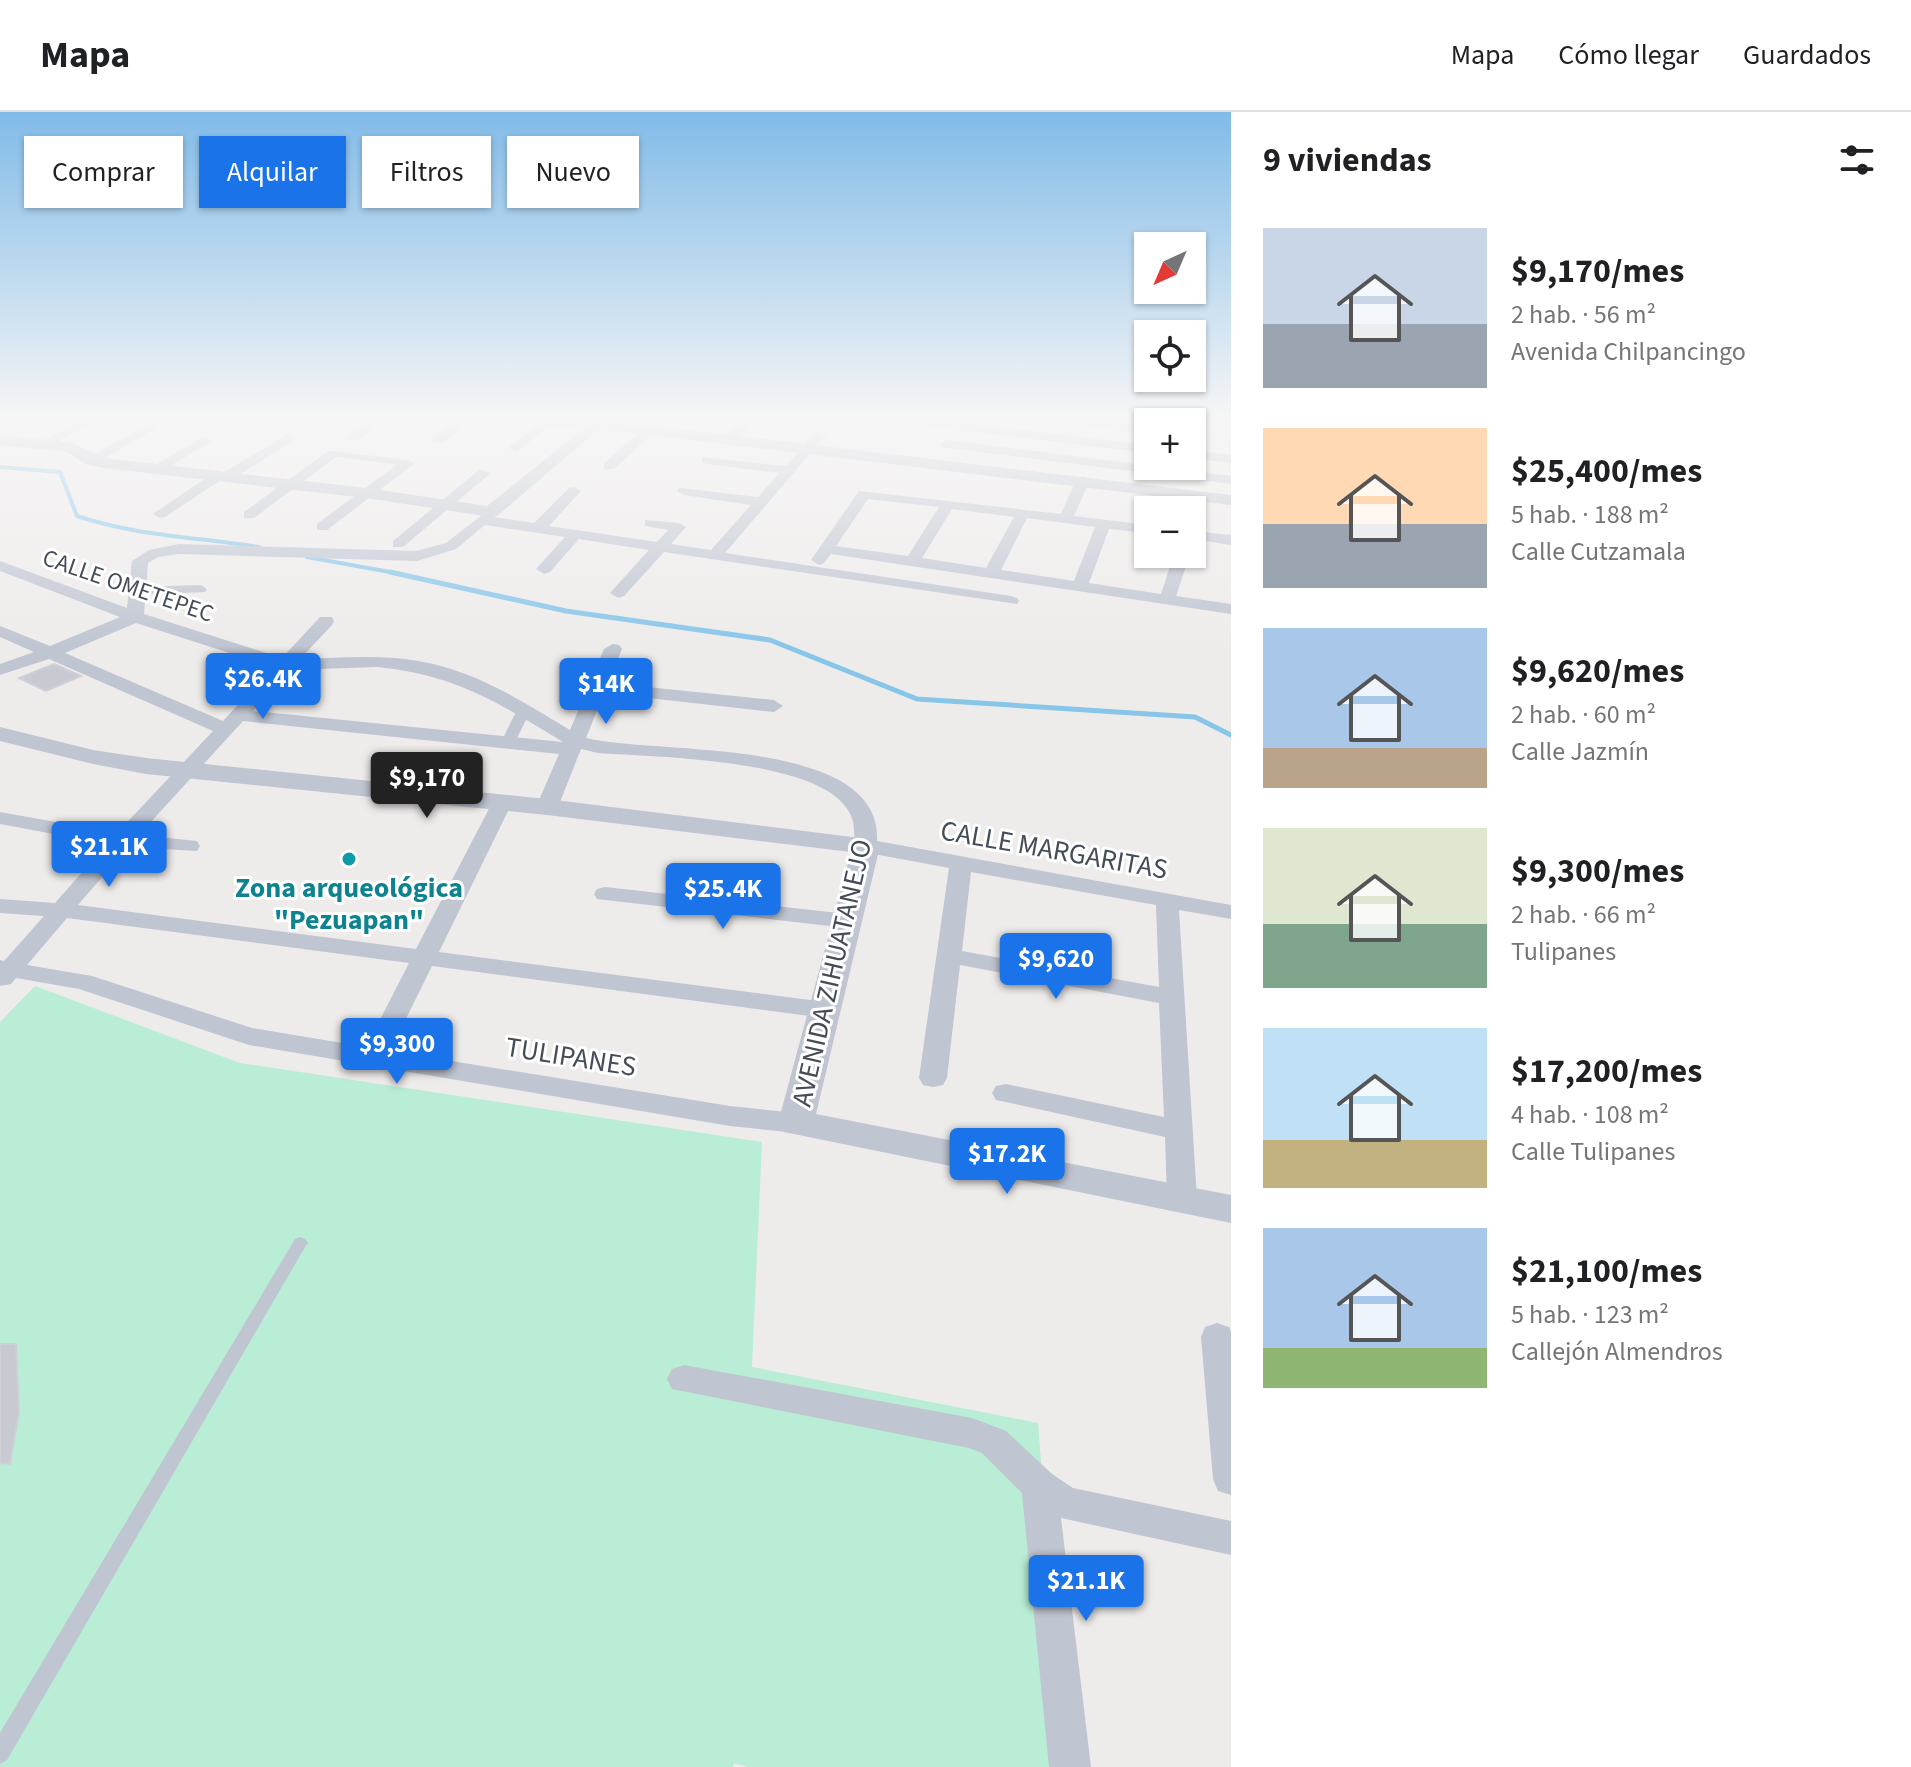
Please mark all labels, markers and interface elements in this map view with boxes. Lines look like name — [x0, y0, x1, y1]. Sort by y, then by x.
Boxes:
text: Mapa — [40, 28, 130, 82]
text: Mapa — [1451, 35, 1514, 75]
text: Cómo llegar — [1558, 35, 1699, 75]
text: Guardados — [1743, 35, 1871, 75]
chip: Comprar — [24, 136, 183, 208]
chip: Alquilar — [199, 136, 346, 208]
chip: Filtros — [362, 136, 491, 208]
chip: Nuevo — [507, 136, 639, 208]
text: 9 viviendas — [1263, 136, 1432, 185]
icon: filters — [1835, 138, 1879, 182]
north arrow — [1134, 232, 1206, 304]
map controls — [1134, 232, 1206, 568]
text: $9,170/mes — [1511, 247, 1684, 296]
icon: home — [1327, 260, 1423, 356]
text: 2 hab. · 56 m² — [1511, 296, 1656, 333]
button: locate — [1134, 320, 1206, 392]
text: Avenida Chilpancingo — [1511, 333, 1746, 370]
button: + — [1134, 408, 1206, 480]
text: $25,400/mes — [1511, 447, 1702, 496]
icon: home — [1327, 460, 1423, 556]
button: − — [1134, 496, 1206, 568]
text: 5 hab. · 188 m² — [1511, 496, 1669, 533]
text: Calle Cutzamala — [1511, 533, 1686, 570]
street label: CALLE OMETEPEC — [38, 540, 218, 632]
text: $9,620/mes — [1511, 647, 1684, 696]
pin: $26.4K — [198, 653, 328, 721]
pin: $14K — [559, 658, 653, 726]
text: $26.4K — [224, 660, 302, 697]
icon: home — [1327, 660, 1423, 756]
text: $14K — [577, 665, 635, 702]
text: 2 hab. · 60 m² — [1511, 696, 1656, 733]
text: Calle Jazmín — [1511, 733, 1649, 770]
pin: $9,170 — [362, 752, 492, 820]
text: $9,170 — [389, 759, 465, 796]
street label: CALLE MARGARITAS — [937, 810, 1171, 890]
pin: $21.1K — [44, 821, 174, 889]
text: $21.1K — [70, 828, 148, 865]
street label: AVENIDA ZIHUATANEJO — [782, 835, 882, 1111]
text: $9,300/mes — [1511, 847, 1684, 896]
marker: Zona arqueológica "Pezuapan" — [340, 850, 358, 868]
icon: home — [1327, 860, 1423, 956]
pin: $25.4K — [658, 863, 788, 931]
place label: Zona arqueológica "Pezuapan" — [235, 868, 463, 940]
text: $25.4K — [684, 870, 762, 907]
text: 2 hab. · 66 m² — [1511, 896, 1656, 933]
pin: $9,620 — [991, 933, 1121, 1001]
text: Tulipanes — [1511, 933, 1616, 970]
text: $9,620 — [1018, 940, 1094, 977]
pin: $9,300 — [332, 1018, 462, 1086]
text: $9,300 — [359, 1025, 435, 1062]
street label: TULIPANES — [503, 1027, 639, 1087]
text: $17,200/mes — [1511, 1047, 1702, 1096]
icon: home — [1327, 1060, 1423, 1156]
text: 4 hab. · 108 m² — [1511, 1096, 1669, 1133]
pin: $17.2K — [942, 1128, 1072, 1196]
text: Calle Tulipanes — [1511, 1133, 1675, 1170]
text: $17.2K — [968, 1135, 1046, 1172]
text: $21,100/mes — [1511, 1247, 1702, 1296]
icon: home — [1327, 1260, 1423, 1356]
text: 5 hab. · 123 m² — [1511, 1296, 1669, 1333]
text: Callejón Almendros — [1511, 1333, 1723, 1370]
pin: $21.1K — [1021, 1555, 1151, 1623]
text: $21.1K — [1047, 1562, 1125, 1599]

